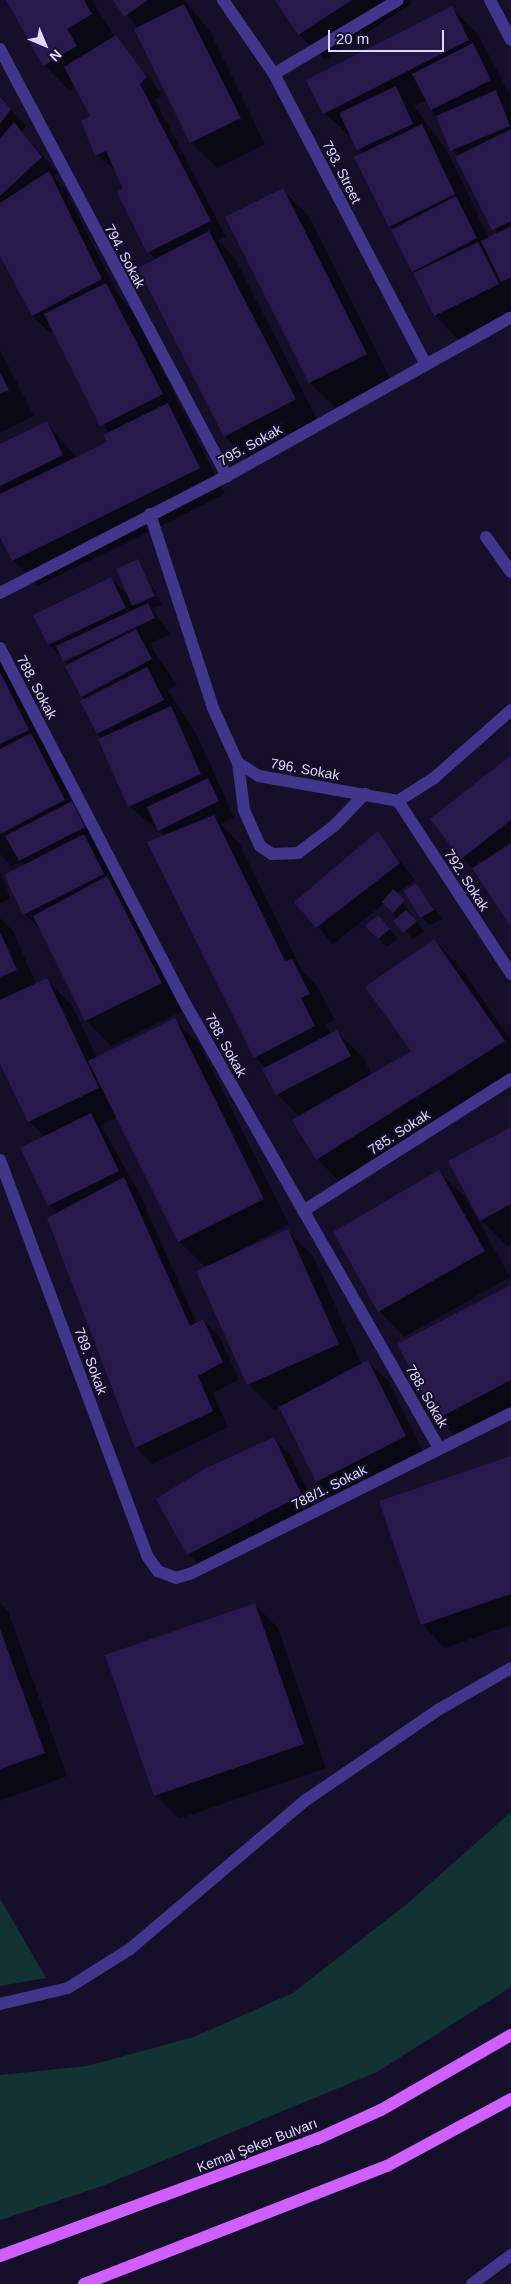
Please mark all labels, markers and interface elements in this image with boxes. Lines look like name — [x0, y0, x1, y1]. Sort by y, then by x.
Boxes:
north arrow — [20, 20, 70, 70]
scale bar — [331, 20, 447, 52]
text: 20 m — [336, 30, 369, 47]
text: N — [46, 46, 65, 65]
street label: 793. Street — [319, 138, 365, 206]
street label: 794. Sokak — [101, 221, 149, 291]
street label: 795. Sokak — [215, 421, 285, 469]
street label: 788. Sokak — [13, 652, 61, 722]
street label: 796. Sokak — [269, 755, 341, 783]
street label: 792. Sokak — [441, 846, 493, 914]
street label: 788. Sokak — [202, 1010, 250, 1080]
street label: 785. Sokak — [365, 1106, 433, 1158]
street label: 789. Sokak — [71, 1325, 111, 1397]
street label: 788. Sokak — [402, 1361, 452, 1431]
street label: 788/1. Sokak — [289, 1461, 369, 1513]
street label: Kemal Şeker Bulvarı — [194, 2114, 320, 2176]

